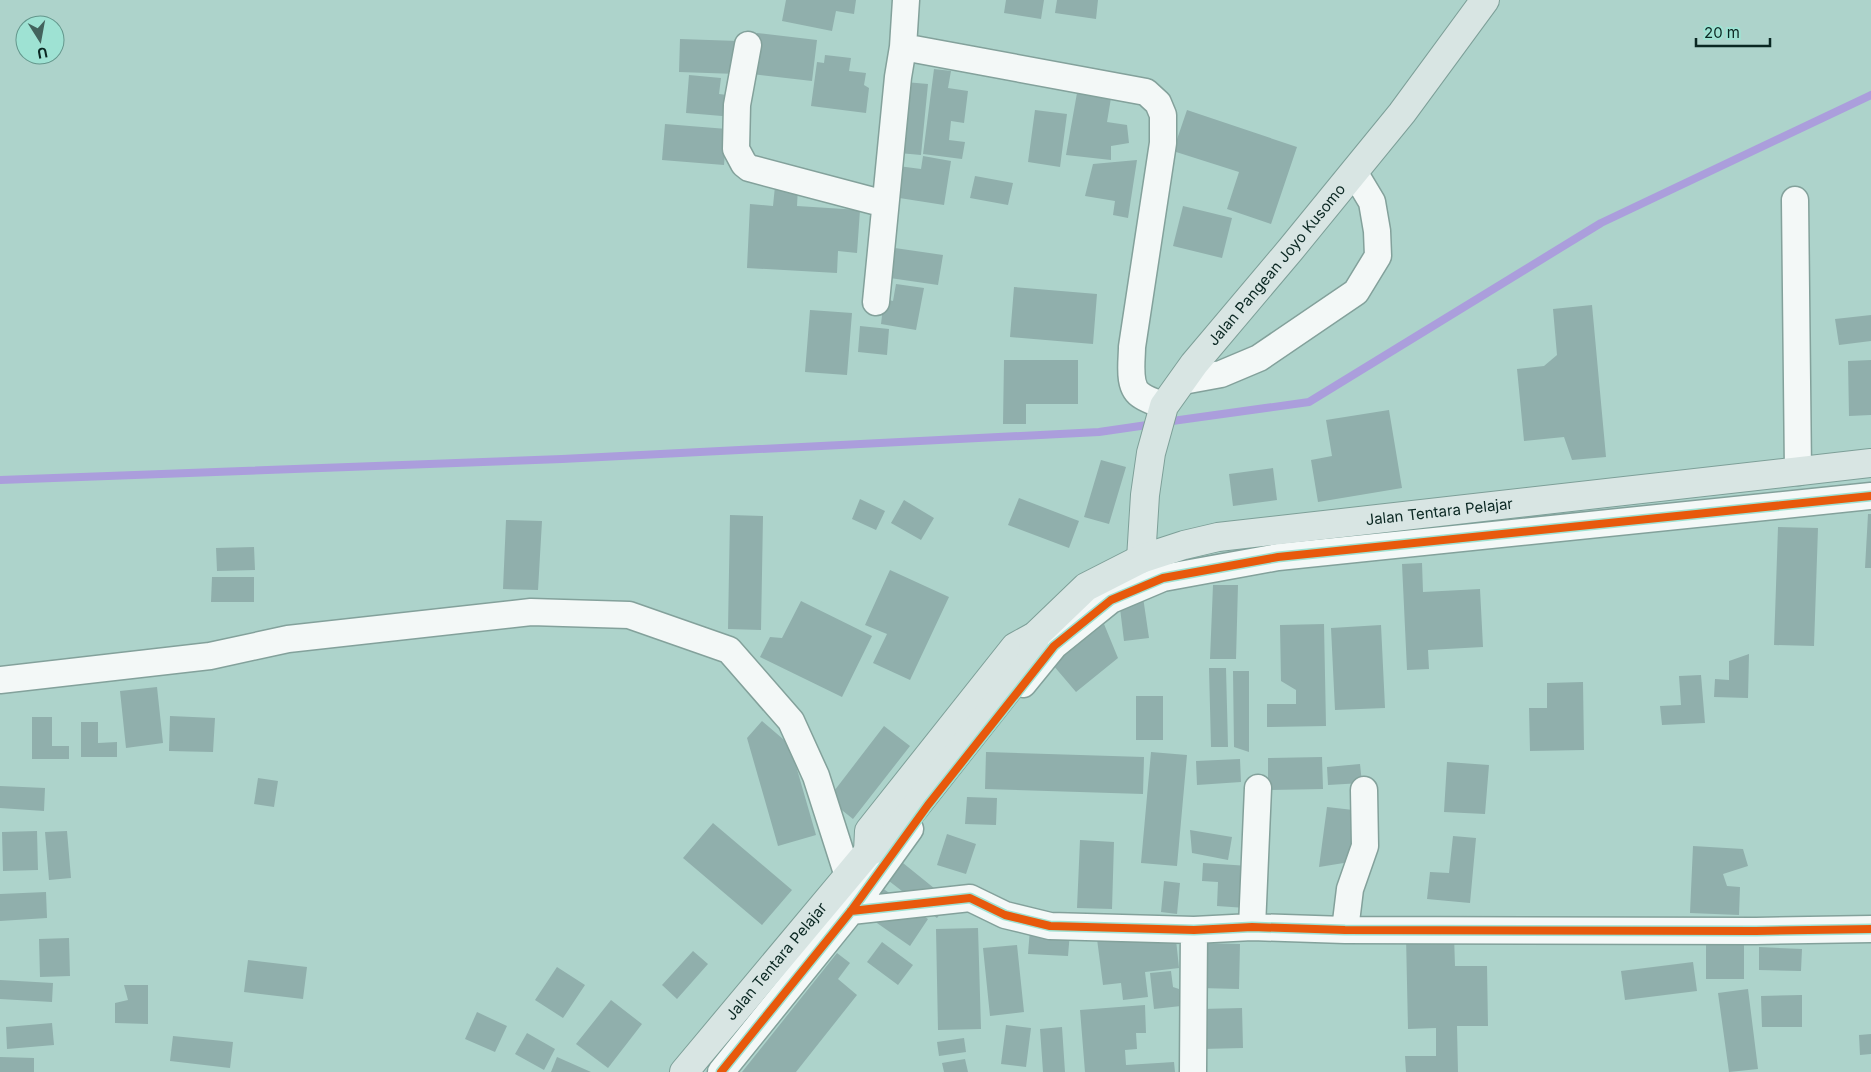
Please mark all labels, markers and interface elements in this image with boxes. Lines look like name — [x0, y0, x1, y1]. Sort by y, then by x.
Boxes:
north arrow — [15, 15, 65, 65]
scale bar — [1696, 15, 1770, 47]
text: 20 m — [1704, 23, 1740, 42]
text: U — [36, 44, 49, 63]
street label: Jalan Pangean Joyo Kusomo — [1204, 180, 1349, 349]
street label: Jalan Tentara Pelajar — [1365, 494, 1514, 529]
street label: Jalan Tentara Pelajar — [721, 898, 831, 1024]

